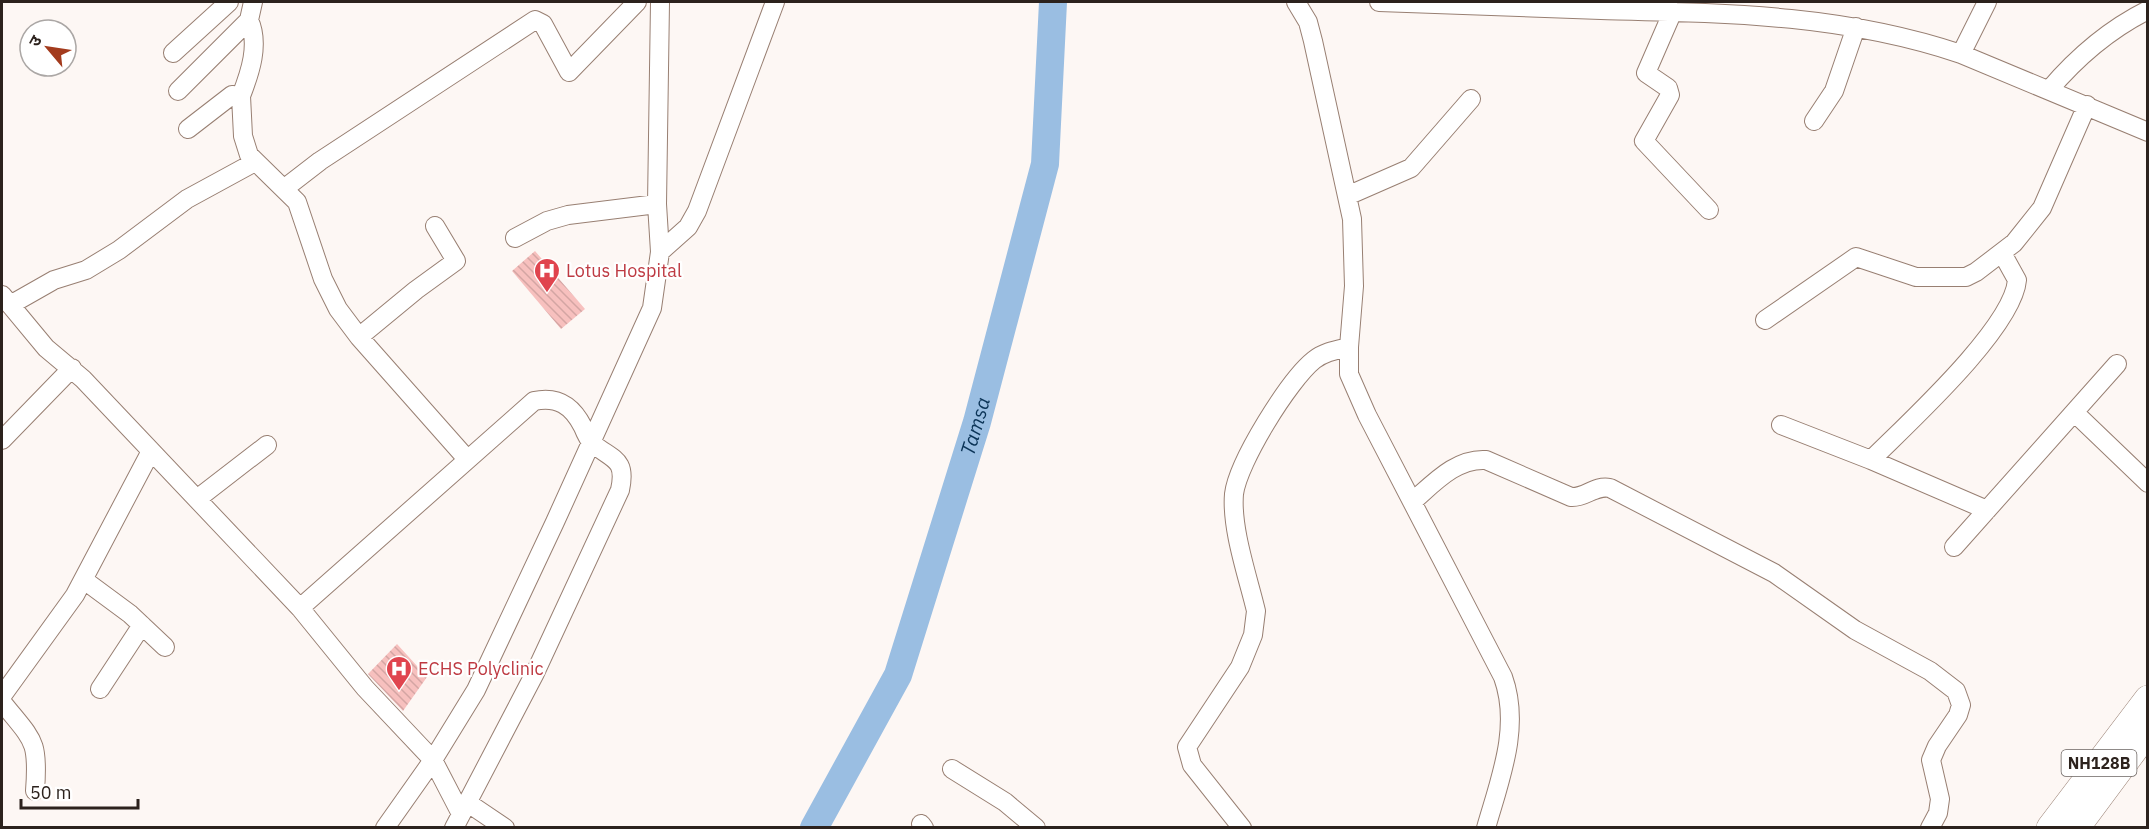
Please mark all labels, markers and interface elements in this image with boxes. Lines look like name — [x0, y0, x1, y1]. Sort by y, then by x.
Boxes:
north arrow — [18, 18, 78, 78]
text: उ — [24, 31, 46, 50]
hospital icon: Lotus Hospital — [532, 256, 562, 294]
place label: Lotus Hospital — [566, 259, 682, 282]
water label: Tamsa — [953, 394, 996, 459]
hospital icon: ECHS Polyclinic — [384, 654, 414, 692]
place label: ECHS Polyclinic — [418, 657, 544, 680]
road number: NH128B — [2062, 750, 2136, 776]
scale bar — [21, 772, 138, 810]
text: 50 m — [30, 781, 72, 804]

